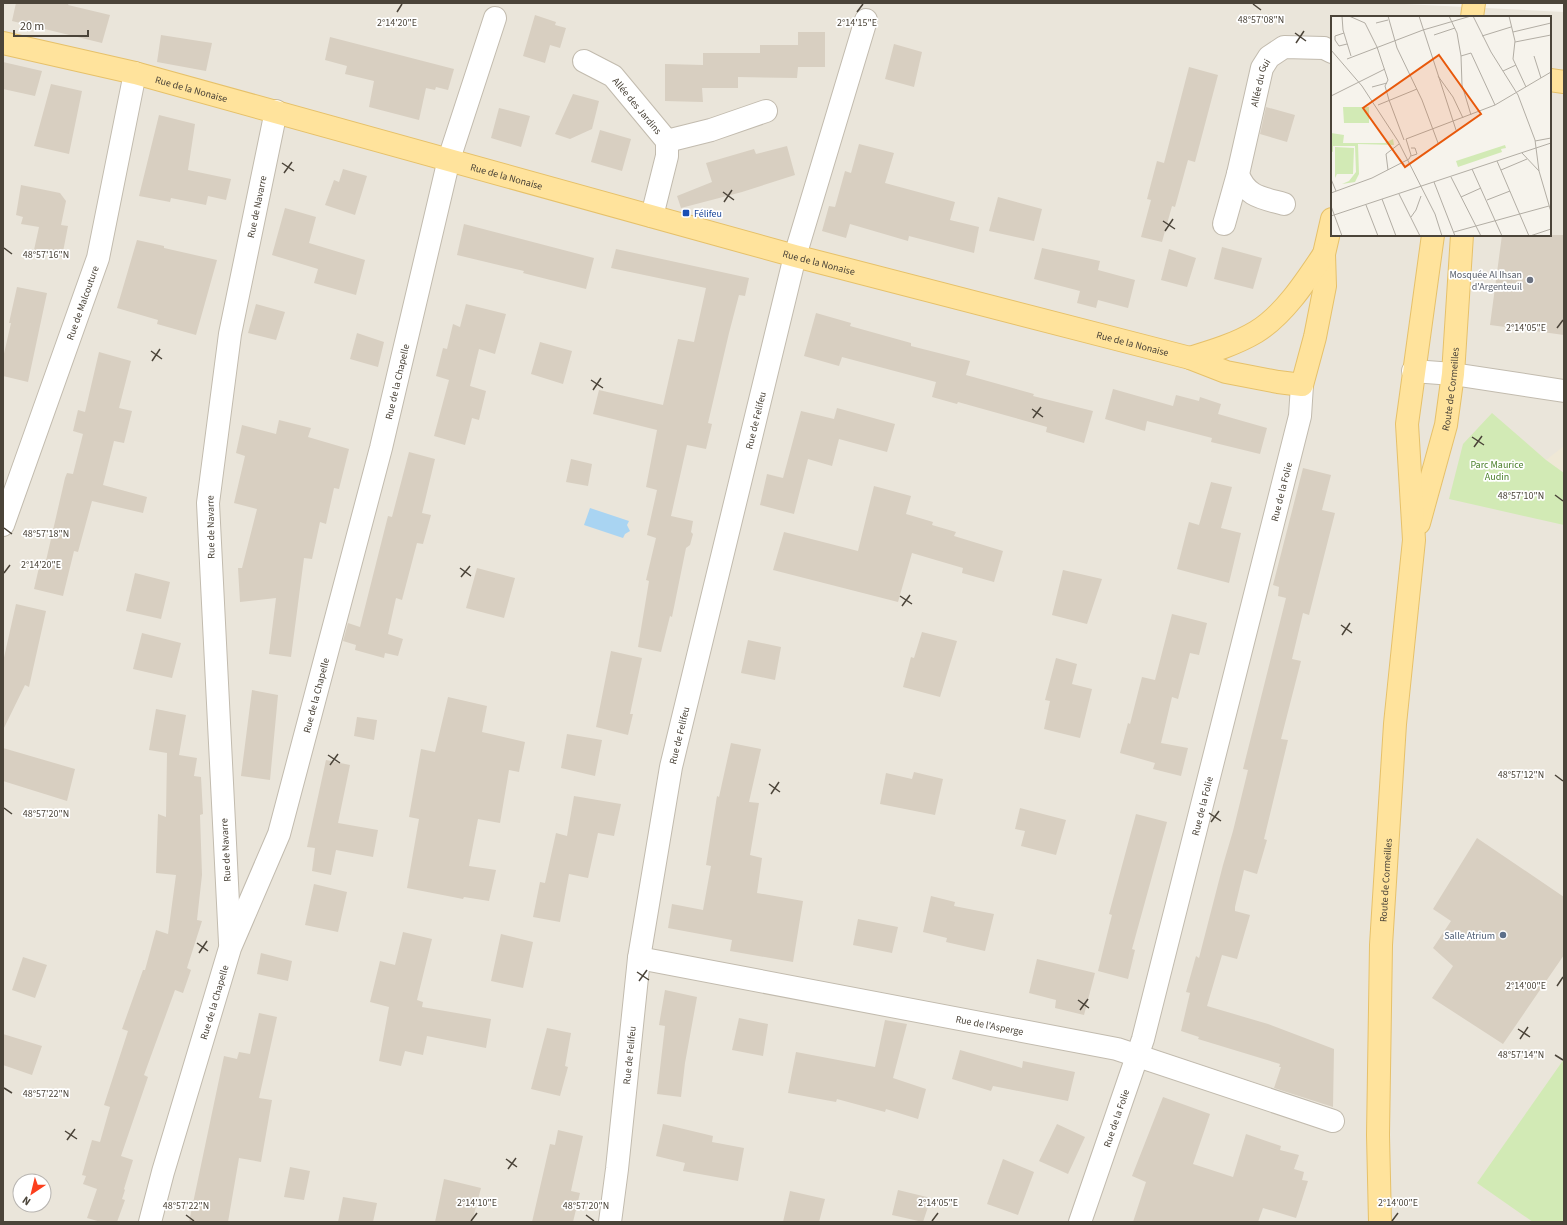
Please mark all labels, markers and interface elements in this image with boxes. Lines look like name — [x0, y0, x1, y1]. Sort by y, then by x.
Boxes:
scale bar — [14, 12, 88, 38]
text: 48°57'08"N — [1238, 13, 1284, 27]
text: 2°14'20"E — [377, 16, 417, 30]
text: 2°14'15"E — [837, 16, 877, 30]
inset map — [1331, 16, 1551, 236]
text: 20 m — [20, 18, 44, 35]
street label: Allée du Gui — [1247, 56, 1274, 108]
street label: Rue de la Nonaise — [154, 73, 229, 106]
street label: Allée des Jardins — [609, 75, 665, 138]
street label: Rue de la Nonaise — [469, 160, 544, 194]
street label: Rue de Navarre — [244, 174, 271, 239]
place label: Félifeu — [694, 207, 722, 221]
marker: Félifeu — [681, 208, 691, 218]
street label: Rue de la Nonaise — [781, 247, 856, 279]
text: 48°57'16"N — [23, 248, 69, 262]
street label: Rue de Malcouture — [63, 264, 103, 342]
place label: Mosquée Al Ihsan d'Argenteuil — [1449, 268, 1522, 294]
marker: Mosquée Al Ihsan d'Argenteuil — [1525, 275, 1535, 285]
text: 2°14'05"E — [1506, 321, 1546, 335]
street label: Rue de la Nonaise — [1095, 328, 1170, 360]
street label: Rue de la Chapelle — [382, 343, 413, 421]
street label: Route de Cormeilles — [1439, 347, 1463, 433]
street label: Rue de Felifeu — [742, 390, 770, 451]
park label: Parc Maurice Audin — [1470, 458, 1524, 484]
street label: Rue de la Folie — [1268, 461, 1296, 523]
text: 48°57'10"N — [1498, 489, 1544, 503]
street label: Rue de Navarre — [203, 495, 219, 559]
text: 48°57'18"N — [23, 527, 69, 541]
text: 2°14'20"E — [21, 558, 61, 572]
street label: Rue de la Chapelle — [300, 656, 333, 735]
street label: Rue de Felifeu — [666, 705, 693, 766]
text: 48°57'12"N — [1498, 768, 1544, 782]
street label: Rue de la Folie — [1189, 775, 1217, 837]
text: 48°57'20"N — [23, 807, 69, 821]
street label: Rue de Navarre — [217, 818, 235, 882]
street label: Route de Cormeilles — [1376, 838, 1396, 923]
place label: Salle Atrium — [1444, 929, 1495, 943]
marker: Salle Atrium — [1498, 930, 1508, 940]
street label: Rue de la Chapelle — [197, 963, 233, 1041]
text: 2°14'00"E — [1506, 979, 1546, 993]
street label: Rue de l'Asperge — [954, 1012, 1025, 1039]
street label: Rue de Felifeu — [620, 1025, 640, 1085]
text: 48°57'14"N — [1498, 1048, 1544, 1062]
text: 48°57'22"N — [23, 1087, 69, 1101]
street label: Rue de la Folie — [1100, 1087, 1133, 1149]
north arrow — [12, 1173, 52, 1213]
text: N — [19, 1193, 34, 1209]
text: 2°14'10"E — [457, 1196, 497, 1210]
text: 2°14'05"E — [918, 1196, 958, 1210]
text: 2°14'00"E — [1378, 1196, 1418, 1210]
text: 48°57'22"N — [163, 1199, 209, 1213]
text: 48°57'20"N — [563, 1199, 609, 1213]

